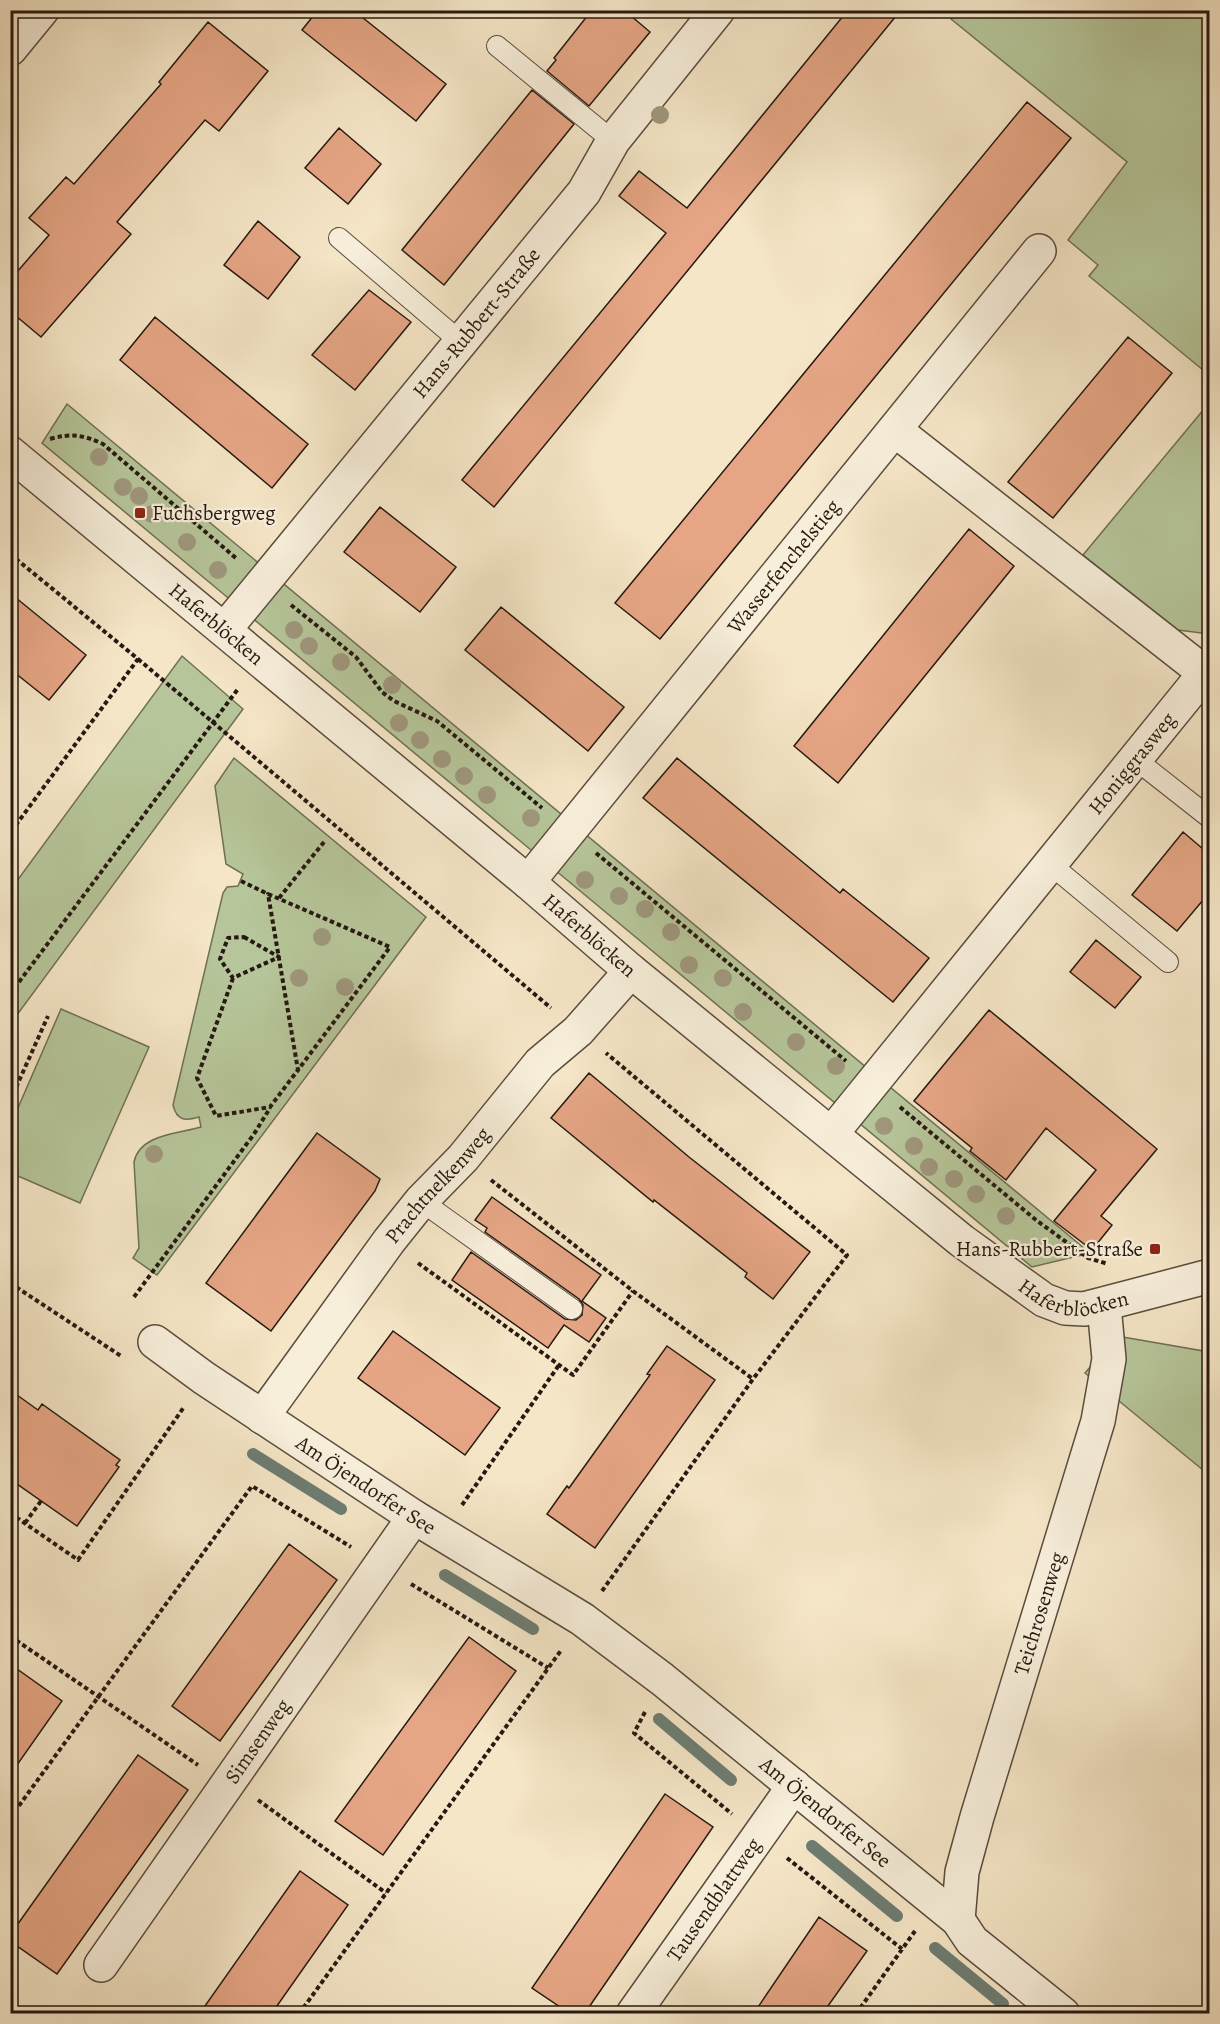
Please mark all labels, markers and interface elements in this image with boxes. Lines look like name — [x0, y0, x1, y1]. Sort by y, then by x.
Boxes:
street label: Hans-Rubbert-Straße — [406, 242, 547, 404]
street label: Wasserfenchelstieg — [720, 493, 847, 640]
place label: Fuchsbergweg — [152, 499, 276, 527]
marker: Fuchsbergweg — [133, 506, 147, 520]
street label: Haferblöcken — [163, 576, 270, 672]
street label: Honiggrasweg — [1082, 706, 1182, 821]
street label: Haferblöcken — [537, 887, 642, 984]
street label: Prachtnelkenweg — [378, 1121, 497, 1249]
place label: Hans-Rubbert-Straße — [956, 1235, 1143, 1263]
marker: Hans-Rubbert-Straße — [1148, 1242, 1162, 1256]
street label: Haferblöcken — [1013, 1272, 1131, 1324]
street label: Am Öjendorfer See — [290, 1428, 441, 1541]
street label: Teichrosenweg — [1007, 1548, 1071, 1678]
street label: Simsenweg — [218, 1693, 297, 1789]
street label: Am Öjendorfer See — [753, 1750, 897, 1874]
street label: Tausendblattweg — [660, 1832, 768, 1967]

